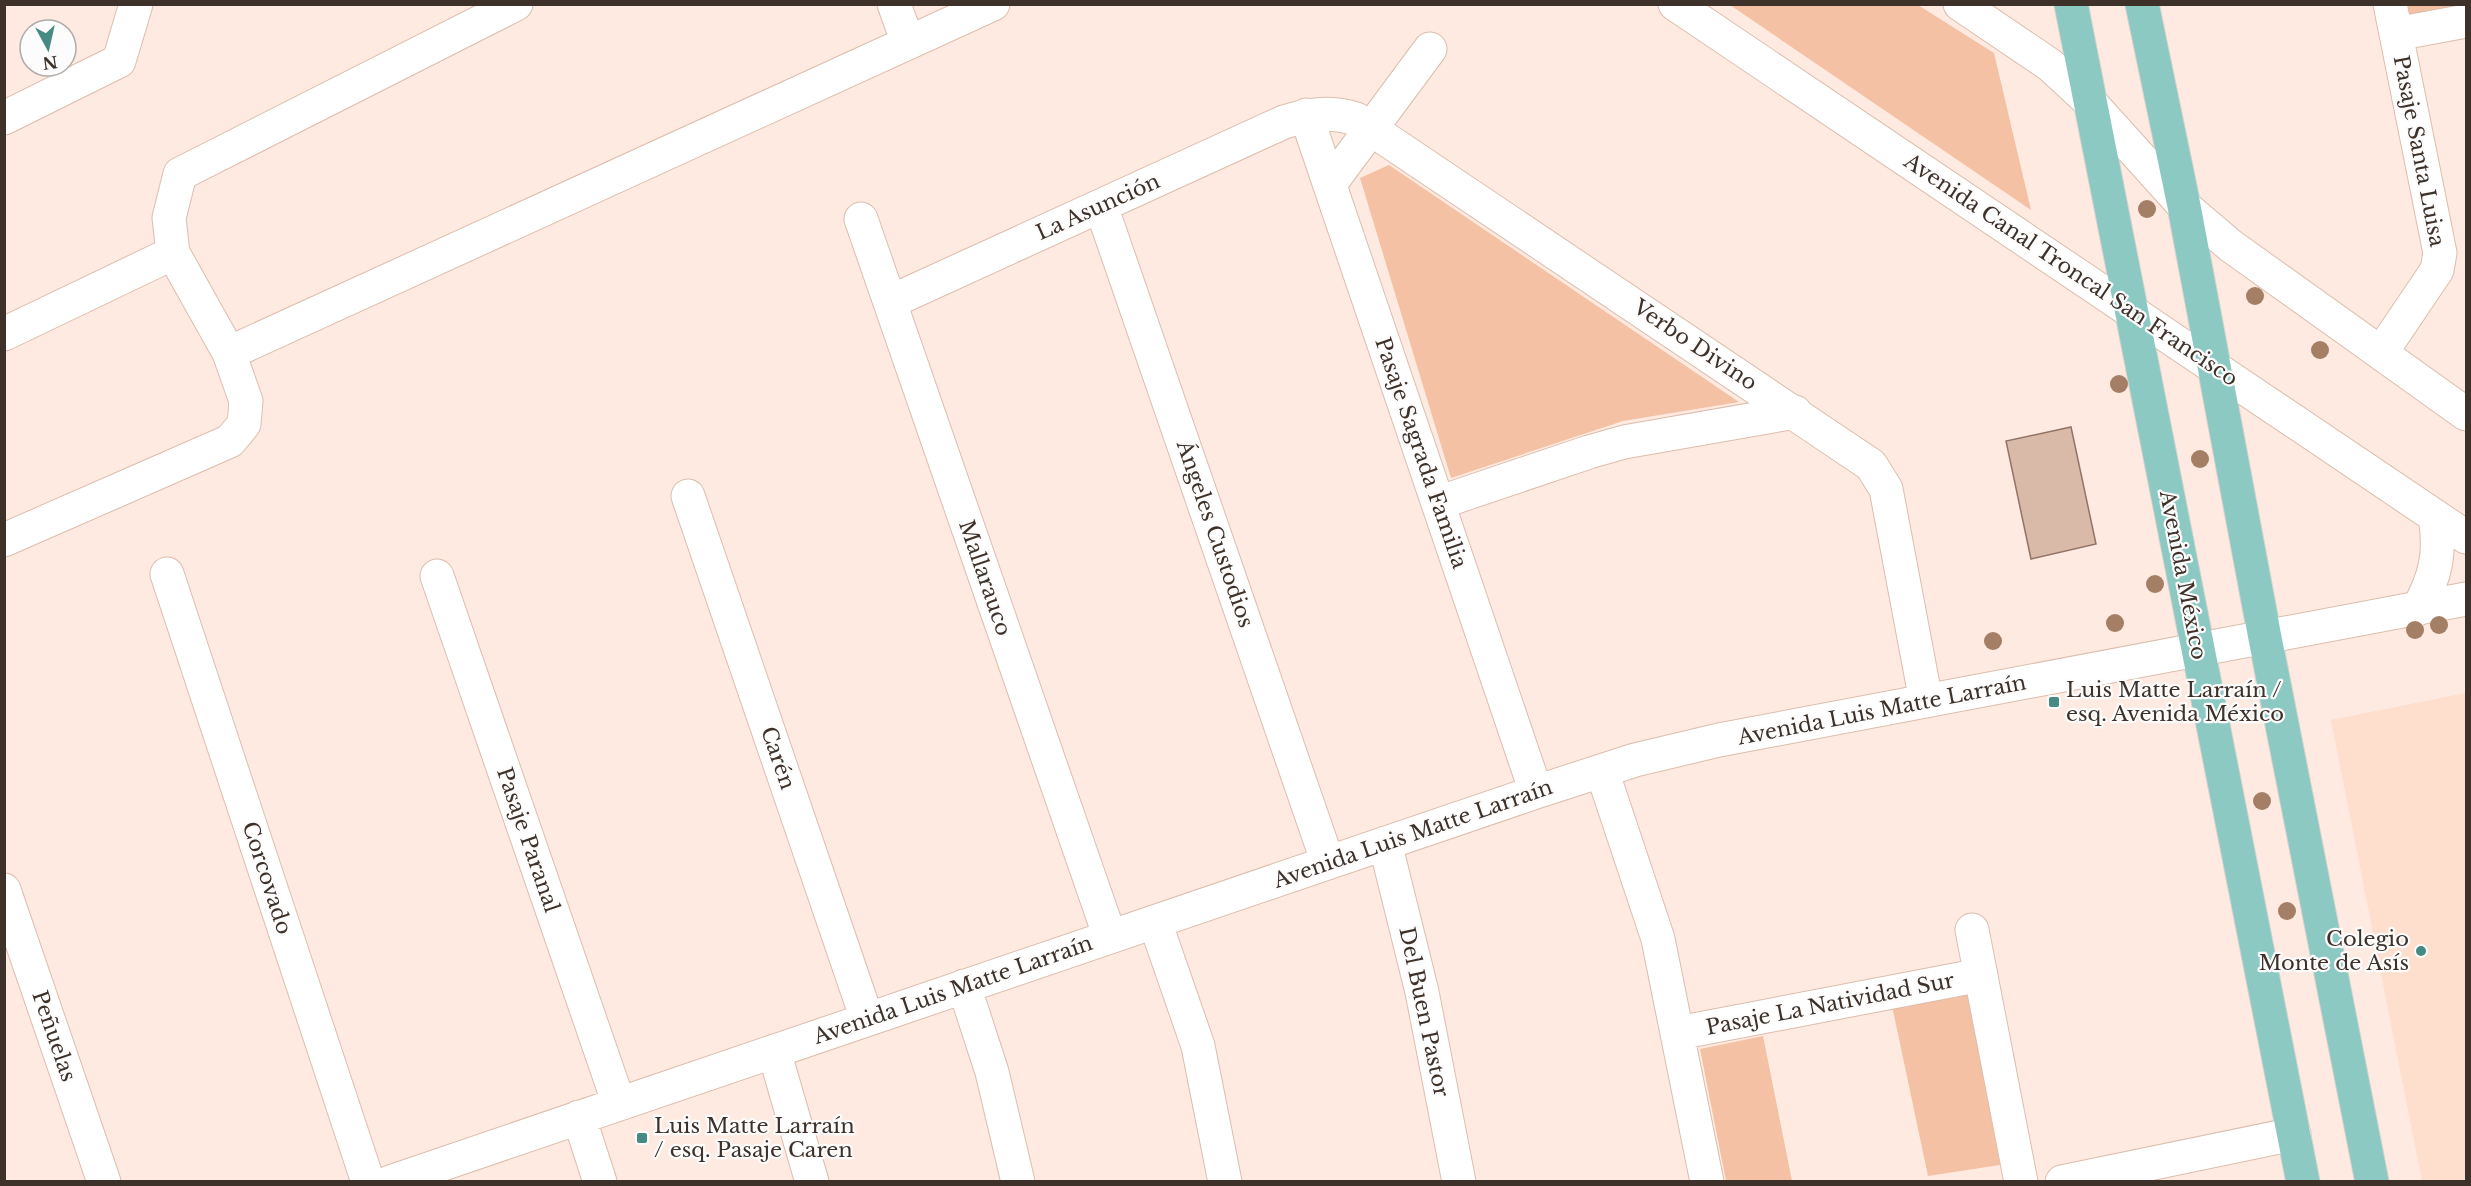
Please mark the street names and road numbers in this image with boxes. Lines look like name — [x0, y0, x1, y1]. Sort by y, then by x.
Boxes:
street label: Pasaje Santa Luisa — [2388, 53, 2450, 249]
street label: Avenida Canal Troncal San Francisco — [1898, 148, 2243, 392]
street label: La Asunción — [1032, 168, 1164, 246]
street label: Verbo Divino — [1627, 293, 1762, 396]
street label: Pasaje Sagrada Familia — [1369, 334, 1473, 572]
street label: Ángeles Custodios — [1170, 436, 1259, 631]
street label: Avenida México — [2154, 487, 2212, 662]
street label: Mallarauco — [953, 517, 1017, 639]
street label: Avenida Luis Matte Larraín — [1735, 669, 2028, 751]
street label: Carén — [755, 723, 801, 793]
street label: Pasaje Paranal — [491, 764, 565, 916]
street label: Avenida Luis Matte Larraín — [1269, 774, 1556, 894]
street label: Corcovado — [237, 818, 297, 938]
street label: Del Buen Pastor — [1393, 925, 1455, 1099]
street label: Avenida Luis Matte Larraín — [809, 930, 1096, 1050]
street label: Pasaje La Natividad Sur — [1704, 967, 1956, 1041]
street label: Peñuelas — [26, 987, 82, 1085]

